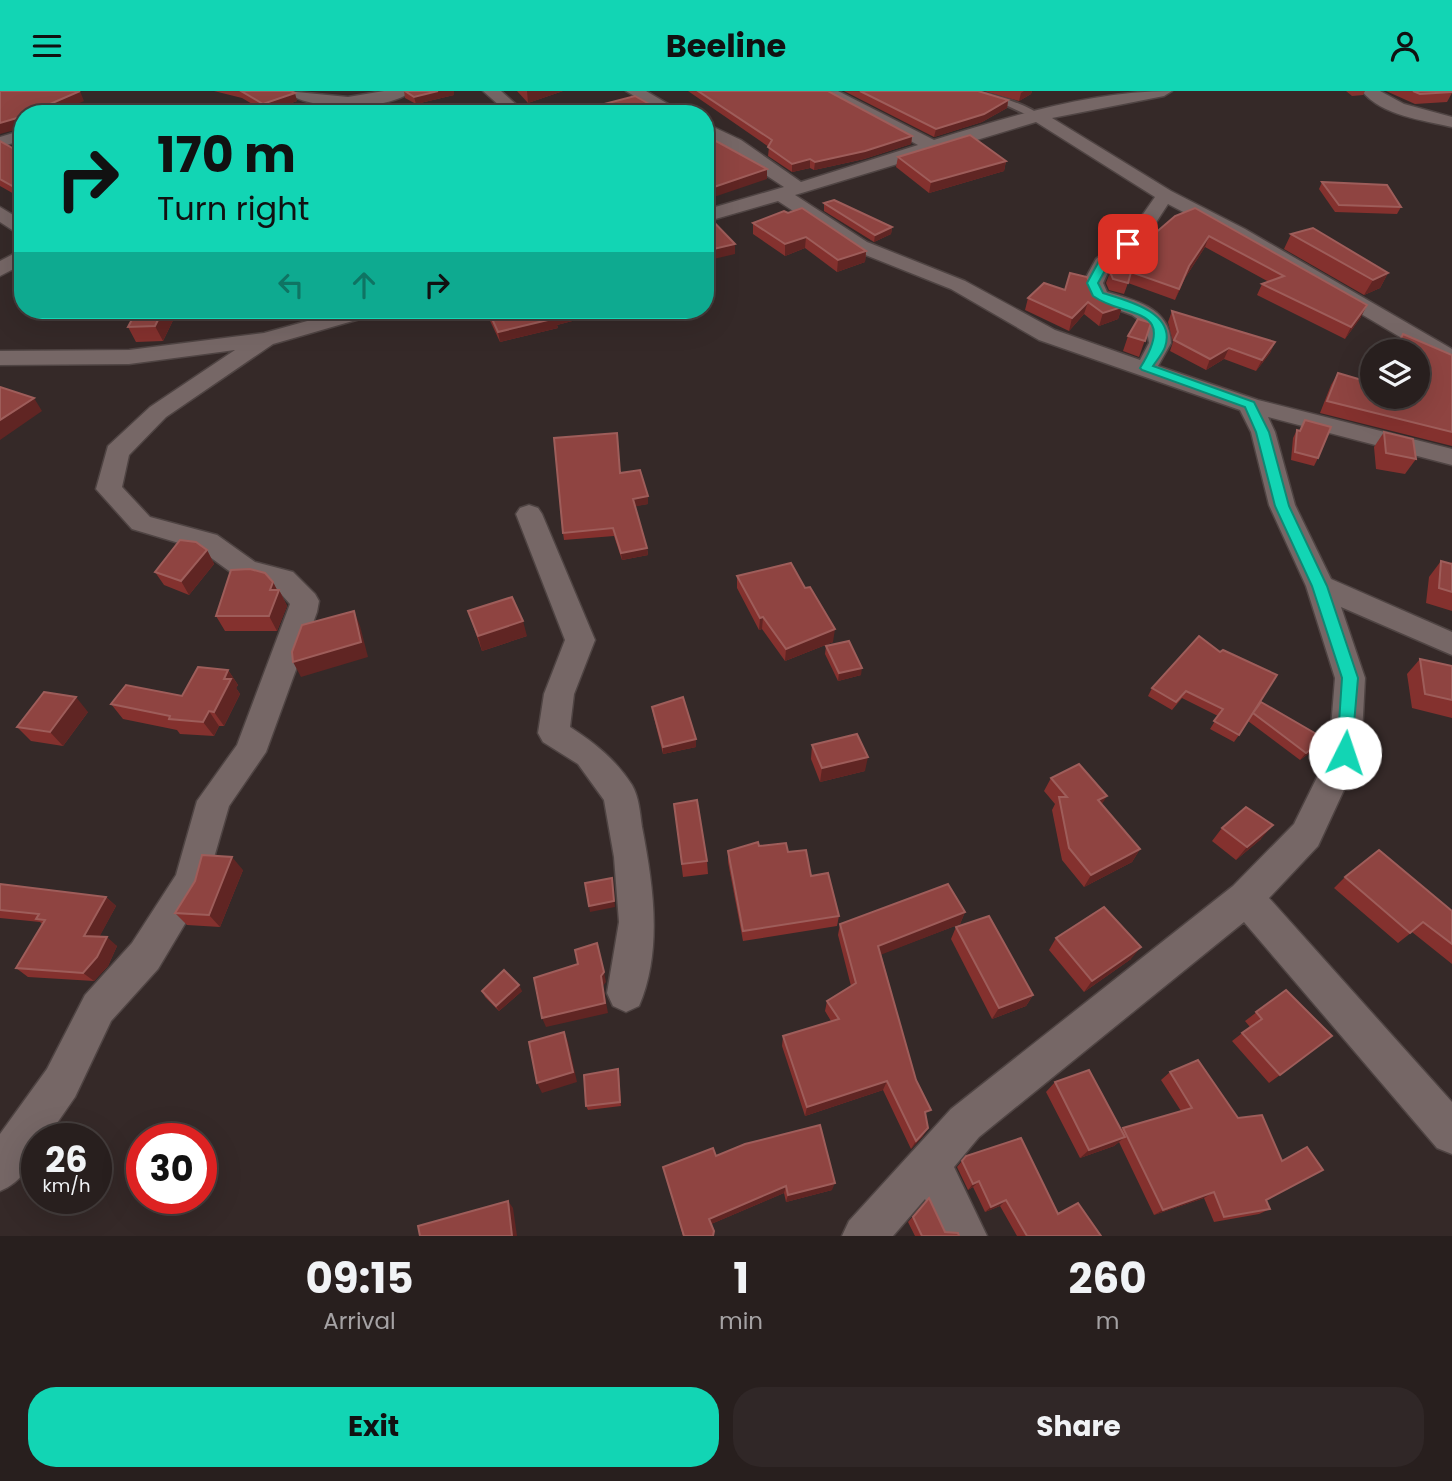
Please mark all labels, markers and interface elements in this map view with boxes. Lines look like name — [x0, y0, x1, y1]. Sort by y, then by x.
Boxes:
text: Beeline — [666, 23, 786, 68]
icon: menu — [28, 27, 66, 65]
icon: person — [1386, 27, 1424, 65]
text: 170 m — [157, 121, 296, 189]
icon: right — [42, 133, 133, 224]
text: Turn right — [157, 186, 309, 231]
pin — [1098, 214, 1158, 274]
icon: arrive — [1109, 225, 1147, 263]
icon: left — [272, 266, 310, 304]
icon: ahead — [345, 266, 383, 304]
icon: right — [418, 266, 456, 304]
map controls — [1360, 339, 1430, 409]
button: layers — [1360, 339, 1430, 409]
position arrow — [1308, 716, 1382, 790]
speed limit sign: 30 — [126, 1123, 217, 1214]
text: 26 — [45, 1135, 88, 1184]
text: km/h — [43, 1173, 90, 1198]
text: 09:15 — [305, 1249, 414, 1308]
text: 1 — [733, 1249, 749, 1308]
text: 260 — [1068, 1249, 1147, 1308]
text: Arrival — [323, 1305, 396, 1337]
text: min — [719, 1305, 763, 1337]
text: m — [1096, 1305, 1119, 1337]
button: Exit — [28, 1387, 719, 1467]
button: Share — [733, 1387, 1424, 1467]

